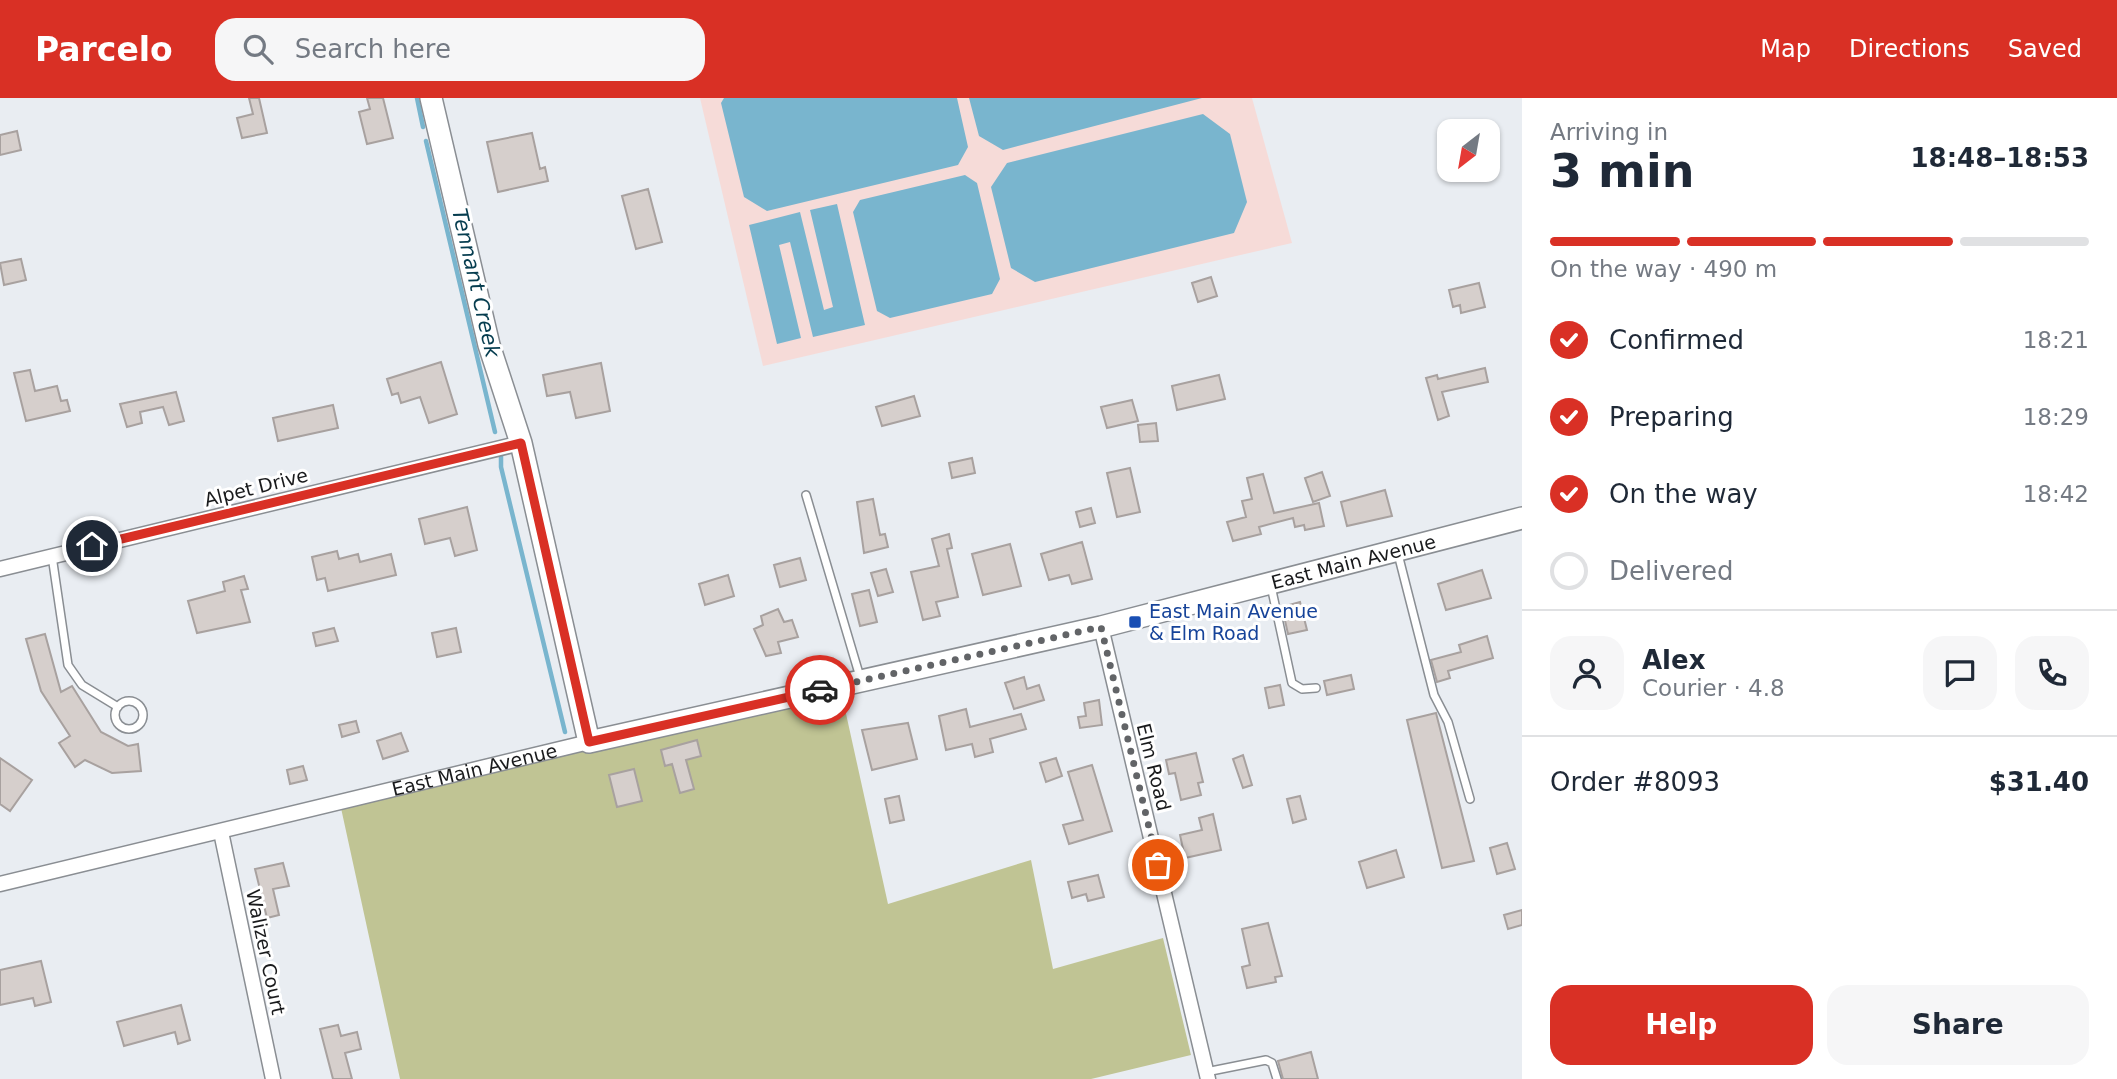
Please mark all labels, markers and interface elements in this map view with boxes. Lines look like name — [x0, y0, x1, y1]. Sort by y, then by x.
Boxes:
search box — [215, 18, 705, 81]
text: Parcelo — [35, 30, 173, 69]
icon: search — [239, 30, 277, 68]
text: Search here — [295, 34, 451, 64]
text: Map — [1760, 35, 1811, 63]
text: Directions — [1849, 35, 1970, 63]
text: Saved — [2008, 35, 2082, 63]
north arrow — [1437, 119, 1500, 182]
map controls — [1437, 119, 1500, 182]
text: Arriving in — [1550, 119, 1668, 145]
text: 18:48–18:53 — [1910, 143, 2089, 173]
text: 3 min — [1550, 144, 1694, 198]
water label: Tennant Creek — [447, 206, 505, 361]
text: On the way · 490 m — [1550, 256, 1777, 282]
icon: check — [1550, 321, 1588, 359]
text: Confirmed — [1609, 325, 1744, 355]
text: 18:21 — [2023, 327, 2089, 353]
icon: check — [1550, 398, 1588, 436]
text: Preparing — [1609, 402, 1734, 432]
text: 18:29 — [2023, 404, 2089, 430]
street label: Alpet Drive — [202, 463, 310, 511]
icon: check — [1550, 475, 1588, 513]
text: On the way — [1609, 479, 1758, 509]
text: 18:42 — [2023, 481, 2089, 507]
pin — [62, 516, 122, 576]
icon: home — [73, 527, 111, 565]
street label: East Main Avenue — [1269, 530, 1438, 593]
text: Delivered — [1609, 556, 1733, 586]
place label: East Main Avenue & Elm Road — [1149, 600, 1318, 644]
marker: East Main Avenue & Elm Road — [1127, 614, 1143, 630]
button: person — [1550, 636, 1624, 710]
button: chat — [1923, 636, 1997, 710]
button: phone — [2015, 636, 2089, 710]
text: Alex — [1642, 645, 1705, 675]
courier — [785, 655, 855, 725]
icon: car — [801, 671, 839, 709]
text: Courier · 4.8 — [1642, 675, 1785, 701]
street label: Elm Road — [1132, 721, 1176, 813]
street label: East Main Avenue — [390, 739, 559, 800]
text: Order #8093 — [1550, 767, 1720, 797]
text: $31.40 — [1989, 767, 2089, 797]
pin — [1128, 835, 1188, 895]
icon: bag — [1139, 846, 1177, 884]
street label: Walizer Court — [242, 887, 290, 1017]
button: Help — [1550, 985, 1813, 1065]
button: Share — [1827, 985, 2089, 1065]

